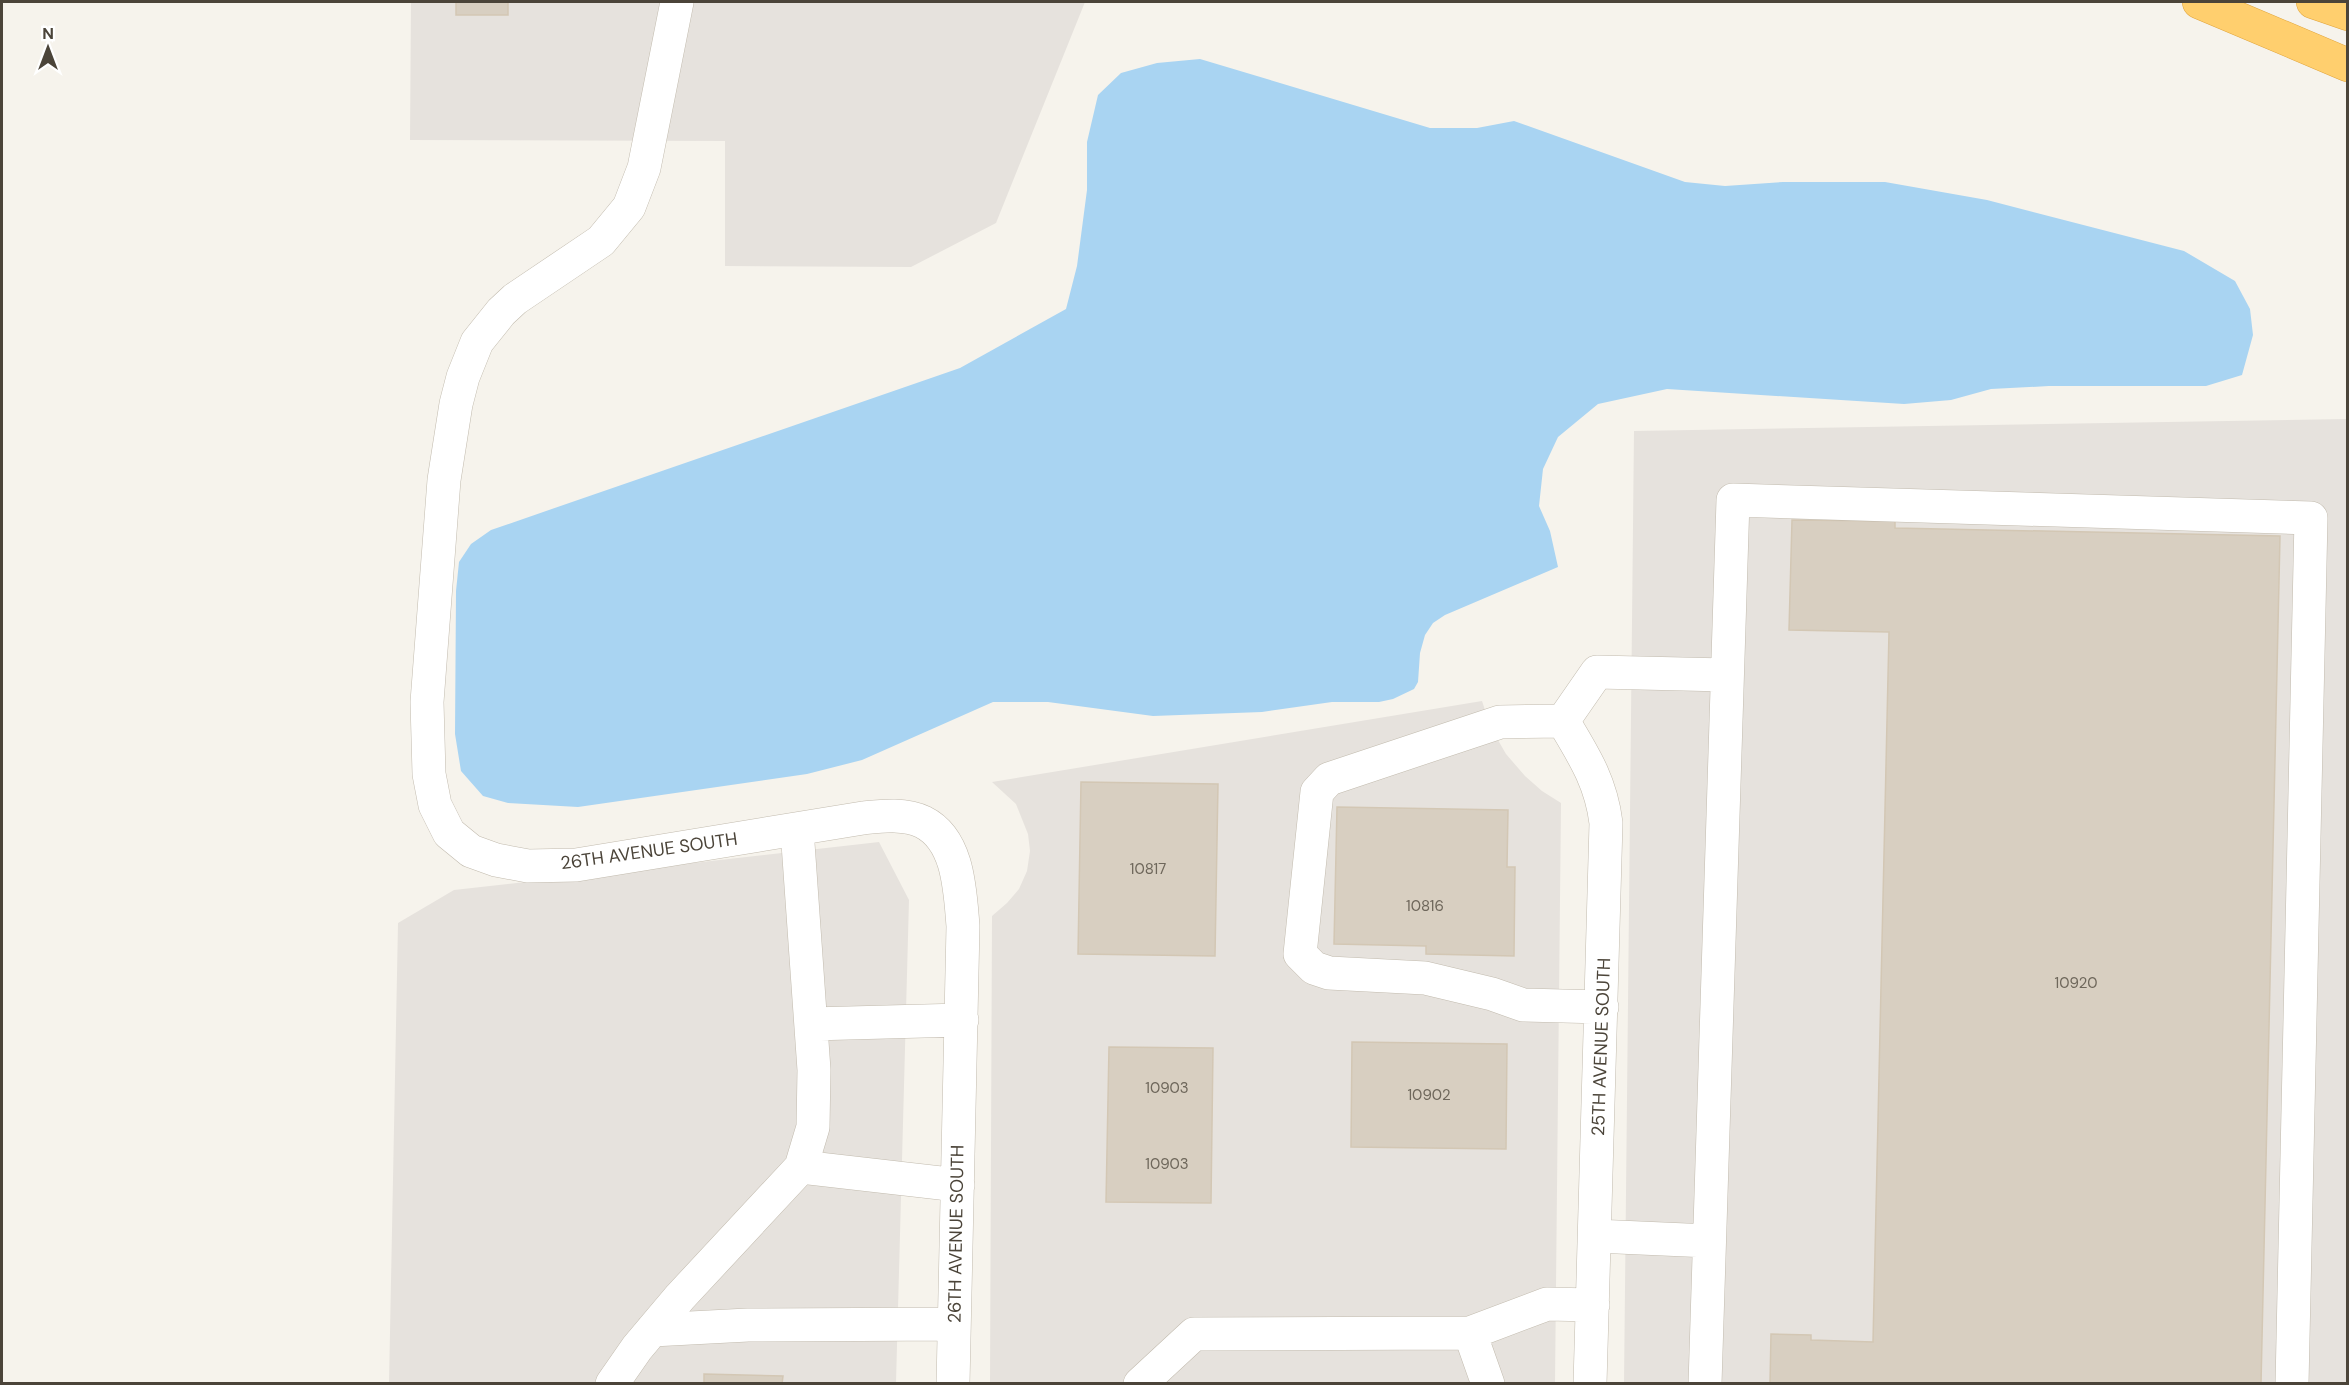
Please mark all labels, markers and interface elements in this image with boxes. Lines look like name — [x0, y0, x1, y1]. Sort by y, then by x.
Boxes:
north arrow — [18, 18, 78, 78]
text: N — [42, 23, 54, 44]
street label: 26TH AVENUE SOUTH — [559, 827, 739, 875]
house number: 10817 — [1130, 859, 1166, 879]
house number: 10816 — [1406, 896, 1444, 916]
street label: 25TH AVENUE SOUTH — [1586, 957, 1616, 1137]
house number: 10920 — [2055, 973, 2097, 993]
house number: 10903 — [1145, 1078, 1189, 1098]
house number: 10902 — [1407, 1085, 1451, 1105]
street label: 26TH AVENUE SOUTH — [942, 1145, 970, 1323]
house number: 10903 — [1145, 1154, 1189, 1174]

